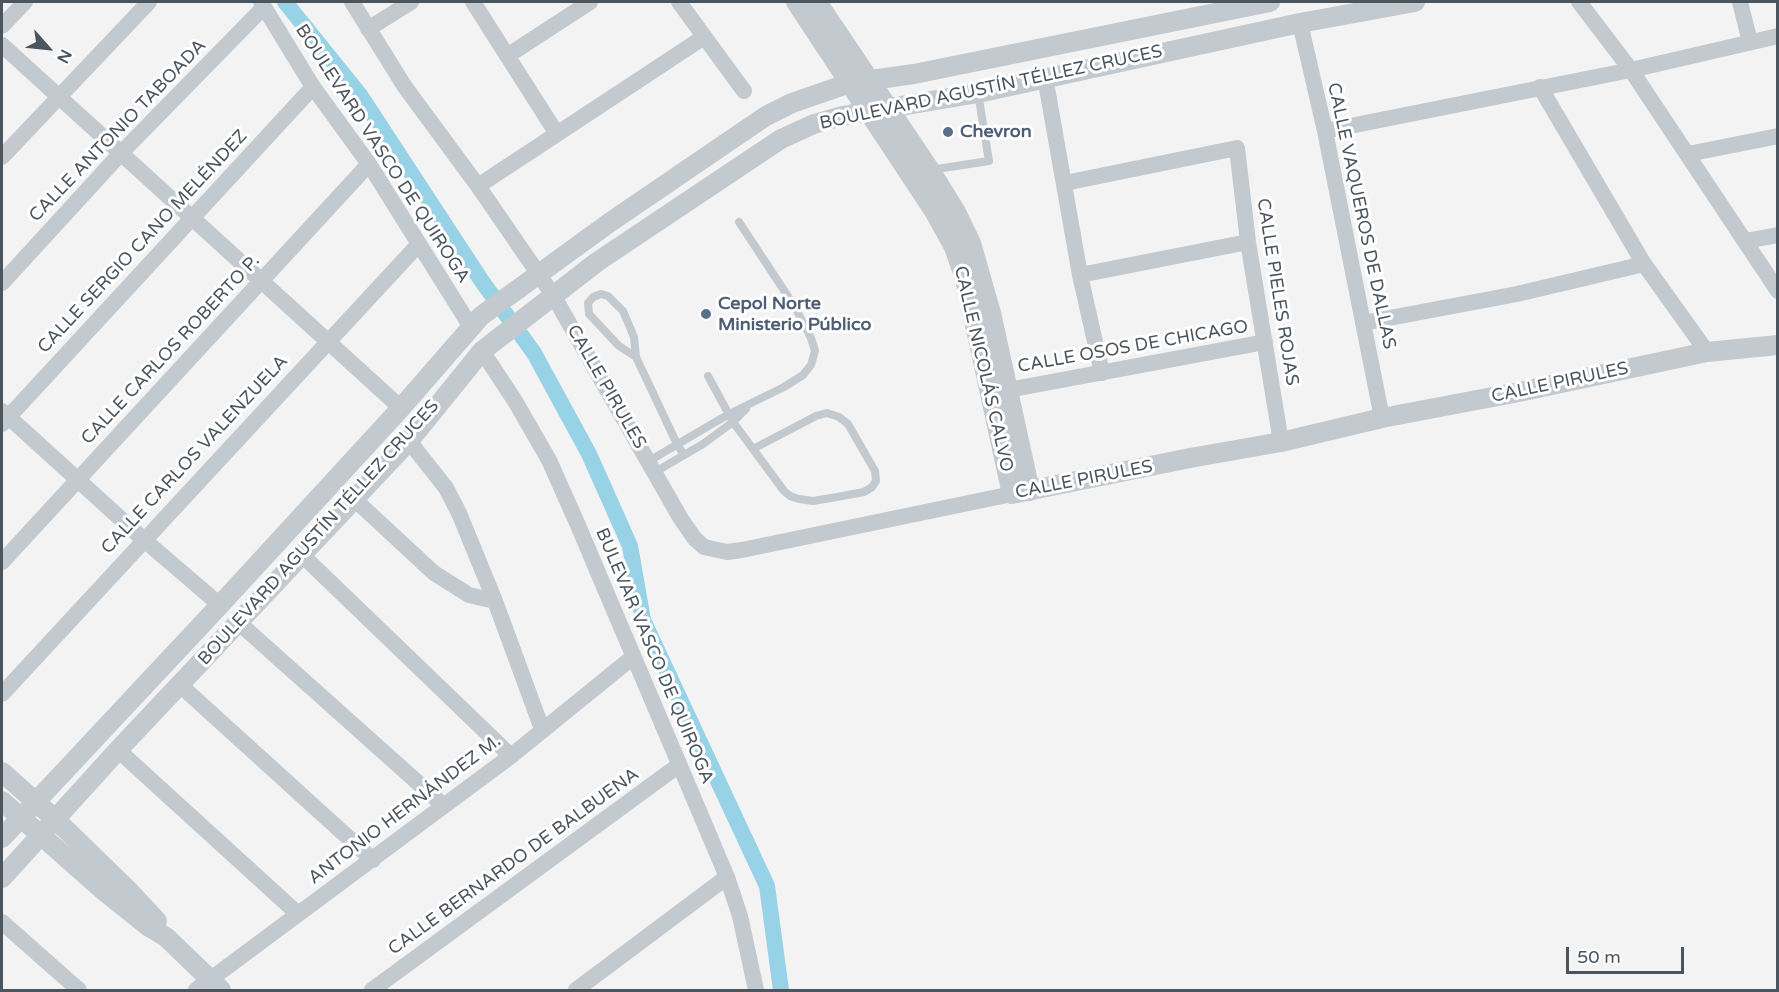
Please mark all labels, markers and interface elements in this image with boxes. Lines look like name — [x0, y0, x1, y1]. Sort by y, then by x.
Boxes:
north arrow — [18, 18, 78, 78]
street label: BOULEVARD VASCO DE QUIROGA — [290, 21, 474, 287]
street label: CALLE ANTONIO TABOADA — [25, 35, 211, 227]
street label: BOULEVARD AGUSTÍN TÉLLEZ CRUCES — [818, 41, 1164, 135]
street label: CALLE VAQUEROS DE DALLAS — [1322, 81, 1400, 351]
place label: Chevron — [960, 121, 1032, 143]
marker: Chevron — [941, 125, 955, 139]
street label: CALLE SERGIO CANO MELÉNDEZ — [34, 126, 252, 358]
street label: CALLE PIELES ROJAS — [1252, 197, 1302, 387]
street label: CALLE CARLOS ROBERTO P. — [77, 251, 265, 449]
street label: CALLE NICOLÁS CALVO — [949, 264, 1017, 474]
place label: Cepol Norte Ministerio Público — [718, 293, 871, 336]
marker: Cepol Norte Ministerio Público — [699, 307, 713, 321]
street label: CALLE OSOS DE CHICAGO — [1016, 316, 1250, 378]
street label: CALLE PIRULES — [562, 321, 650, 453]
street label: CALLE CARLOS VALENZUELA — [97, 351, 293, 559]
street label: CALLE PIRULES — [1490, 358, 1630, 408]
street label: BOULEVARD AGUSTÍN TÉLLEZ CRUCES — [194, 396, 444, 670]
street label: CALLE PIRULES — [1013, 456, 1155, 504]
street label: BULEVAR VASCO DE QUIROGA — [590, 525, 718, 787]
street label: ANTONIO HERNÁNDEZ M. — [305, 731, 505, 889]
street label: CALLE BERNARDO DE BALBUENA — [384, 764, 644, 960]
scale bar — [1569, 935, 1688, 973]
text: 50 m — [1577, 946, 1621, 968]

